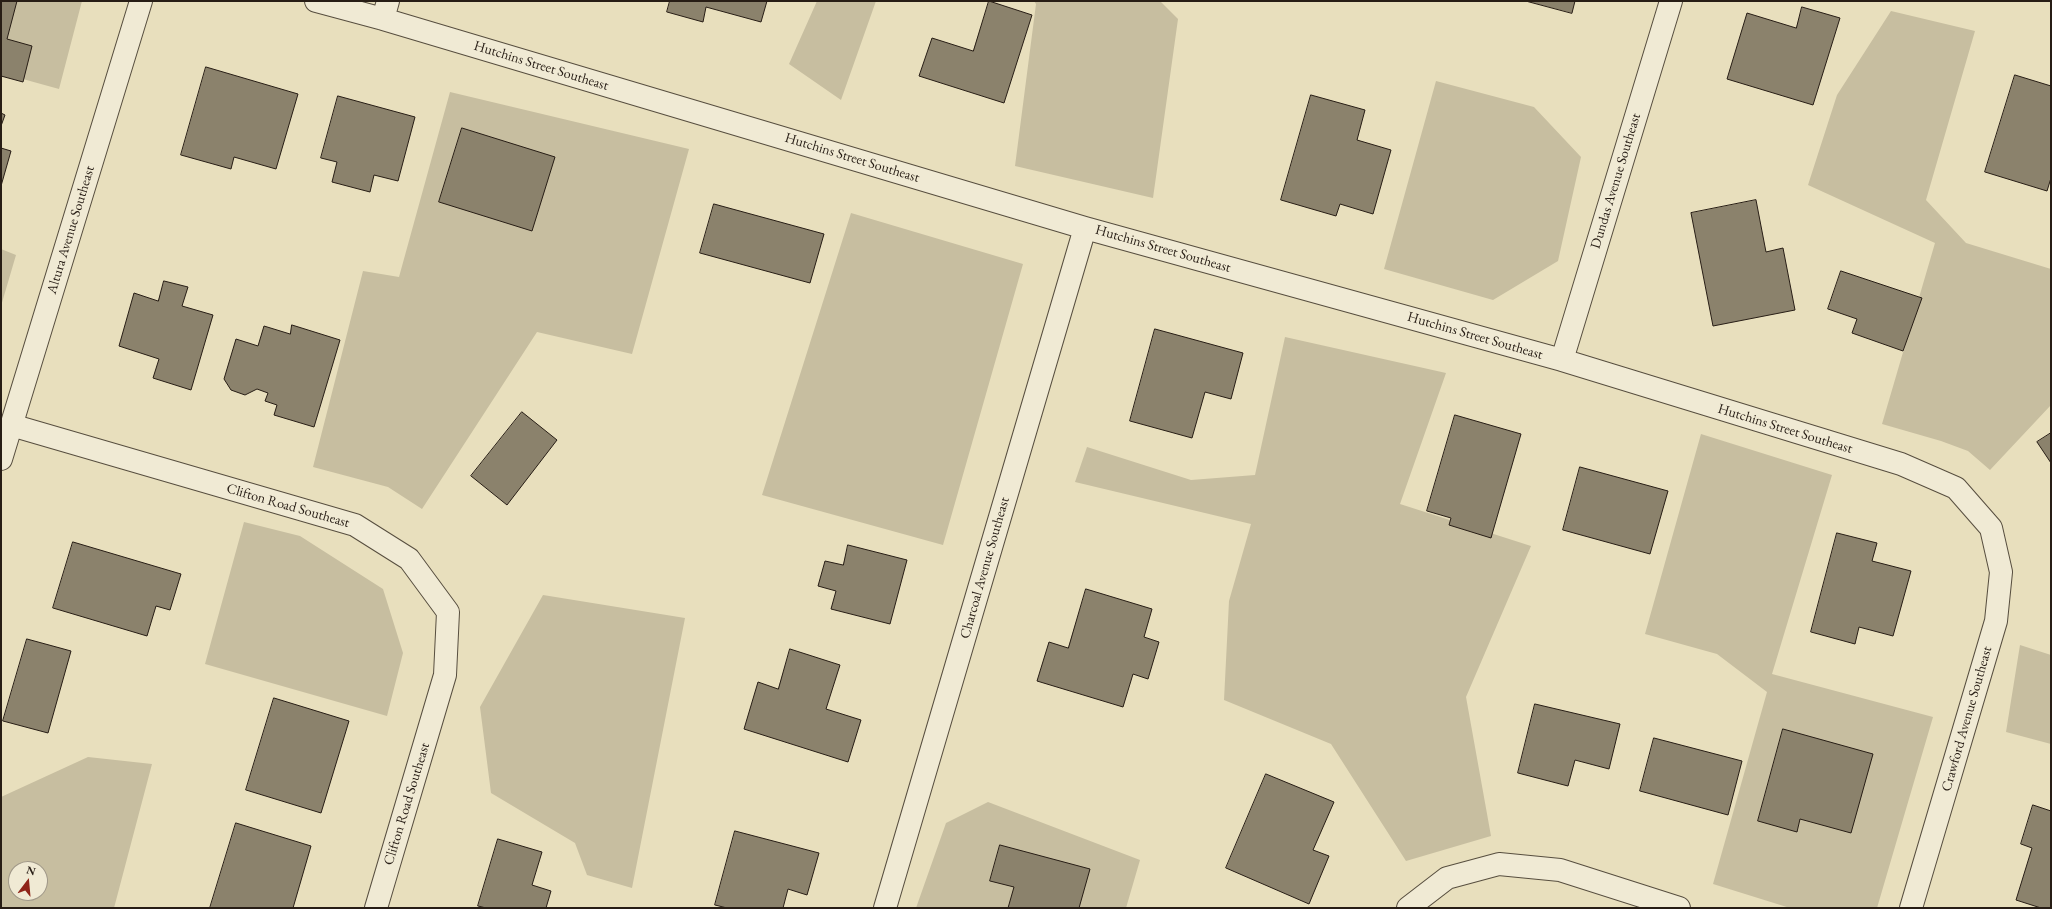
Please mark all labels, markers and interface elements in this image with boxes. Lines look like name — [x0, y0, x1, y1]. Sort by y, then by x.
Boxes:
street label: Hutchins Street Southeast — [472, 37, 610, 95]
street label: Dundas Avenue Southeast — [1587, 111, 1645, 251]
street label: Hutchins Street Southeast — [783, 129, 921, 187]
street label: Altura Avenue Southeast — [43, 164, 99, 296]
street label: Hutchins Street Southeast — [1093, 222, 1233, 276]
street label: Hutchins Street Southeast — [1405, 309, 1545, 363]
street label: Hutchins Street Southeast — [1716, 400, 1854, 458]
street label: Clifton Road Southeast — [225, 480, 351, 532]
street label: Charcoal Avenue Southeast — [957, 495, 1013, 641]
street label: Crawford Avenue Southeast — [1938, 644, 1996, 794]
street label: Clifton Road Southeast — [380, 741, 434, 867]
north arrow — [8, 861, 48, 901]
text: N — [25, 862, 37, 878]

